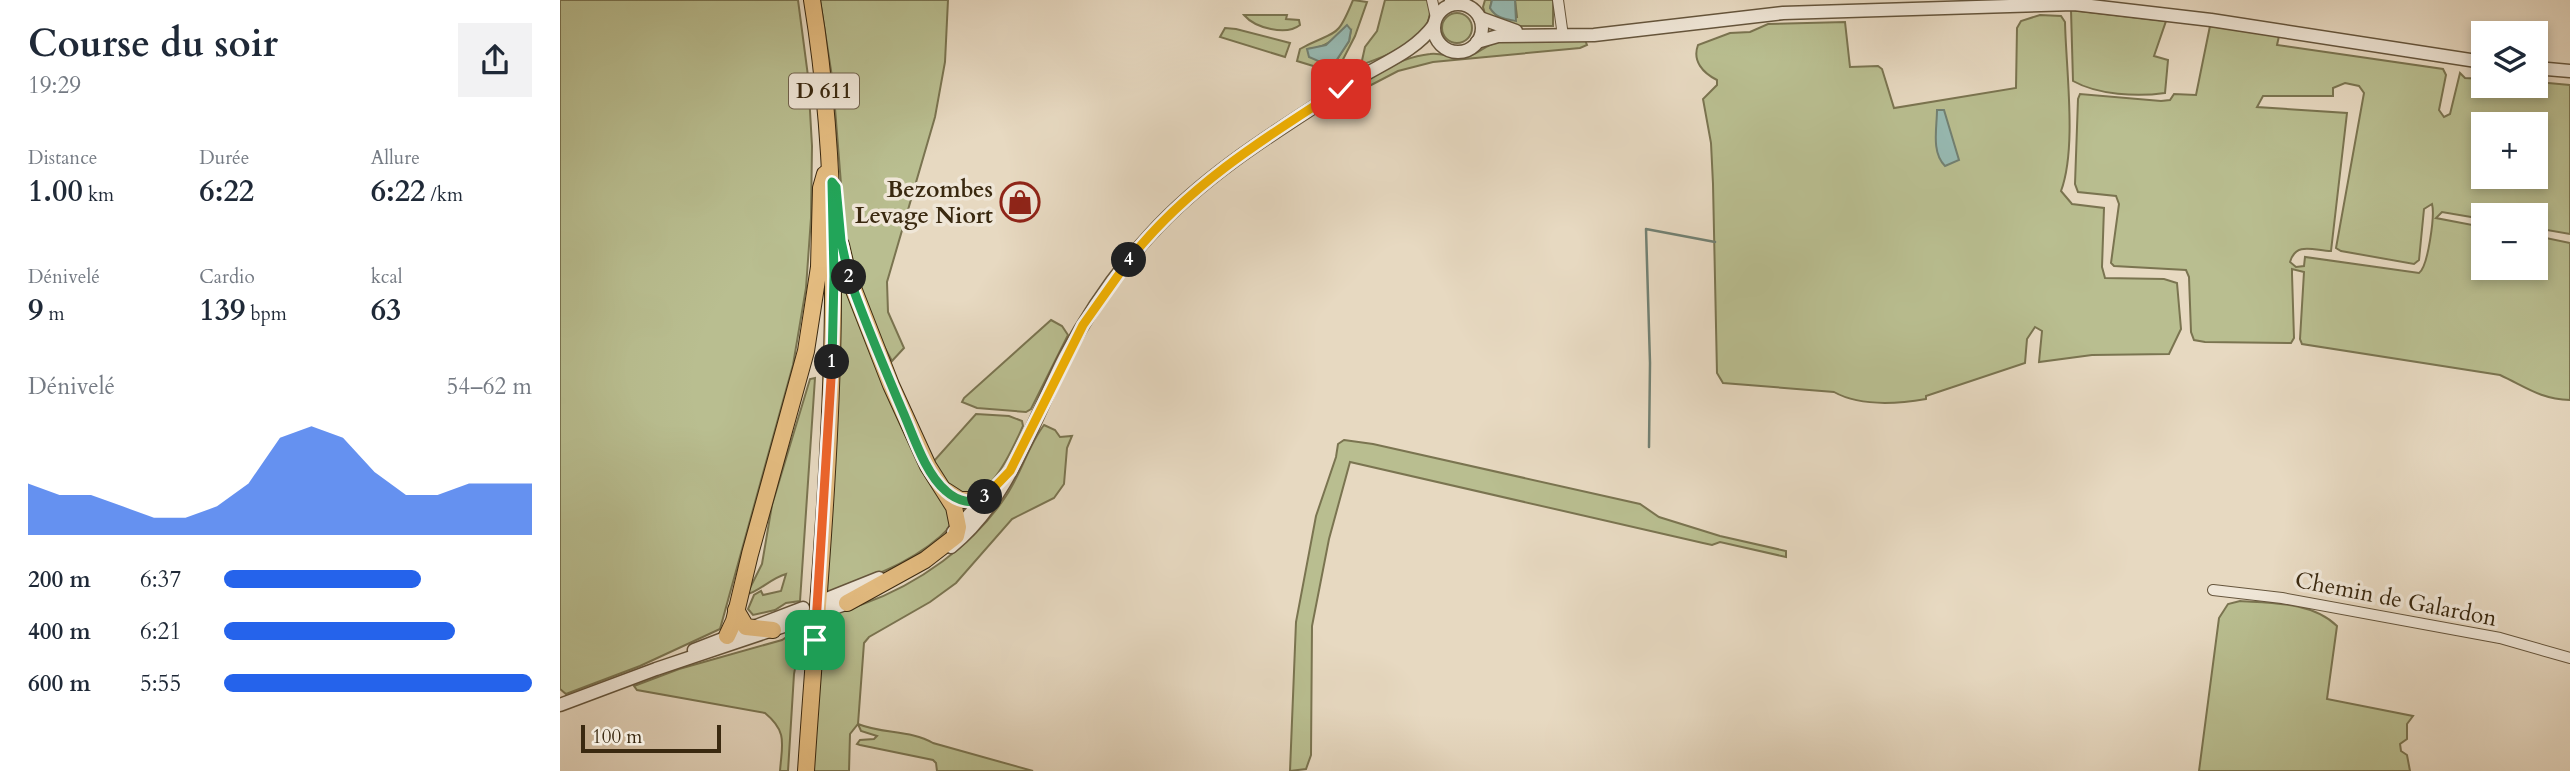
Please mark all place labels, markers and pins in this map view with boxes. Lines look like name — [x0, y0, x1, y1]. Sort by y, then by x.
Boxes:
pin — [1311, 59, 1371, 119]
place label: Bezombes Levage Niort — [855, 174, 993, 231]
shop icon: Bezombes Levage Niort — [999, 181, 1041, 223]
pin: 4 — [1112, 243, 1146, 278]
pin: 2 — [832, 260, 866, 294]
pin: 1 — [814, 344, 850, 380]
pin: 3 — [968, 480, 1002, 514]
pin — [785, 610, 845, 670]

